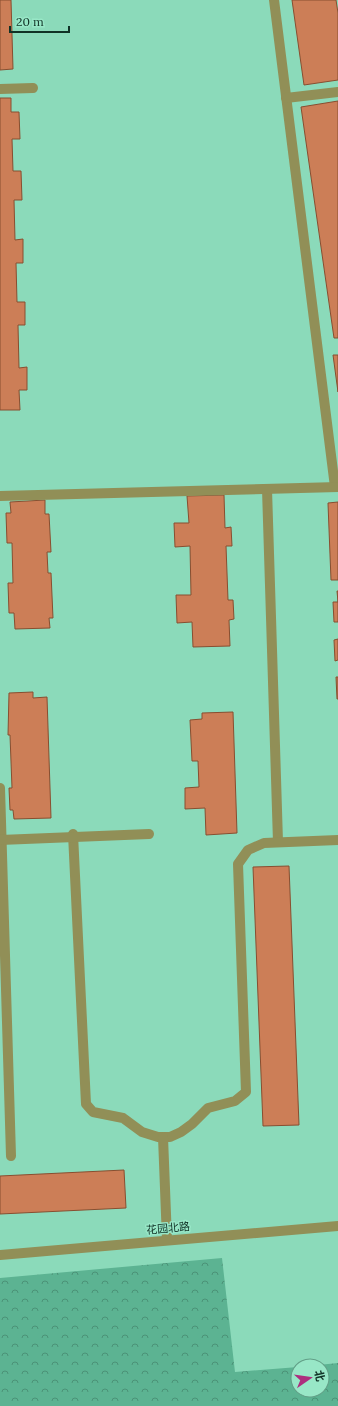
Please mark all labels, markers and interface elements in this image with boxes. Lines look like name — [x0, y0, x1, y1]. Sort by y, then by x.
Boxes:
scale bar — [10, 8, 69, 34]
text: 20 m — [16, 14, 44, 29]
street label: 花园北路 — [145, 1219, 191, 1237]
north arrow — [290, 1358, 330, 1398]
text: 北 — [312, 1369, 328, 1383]

